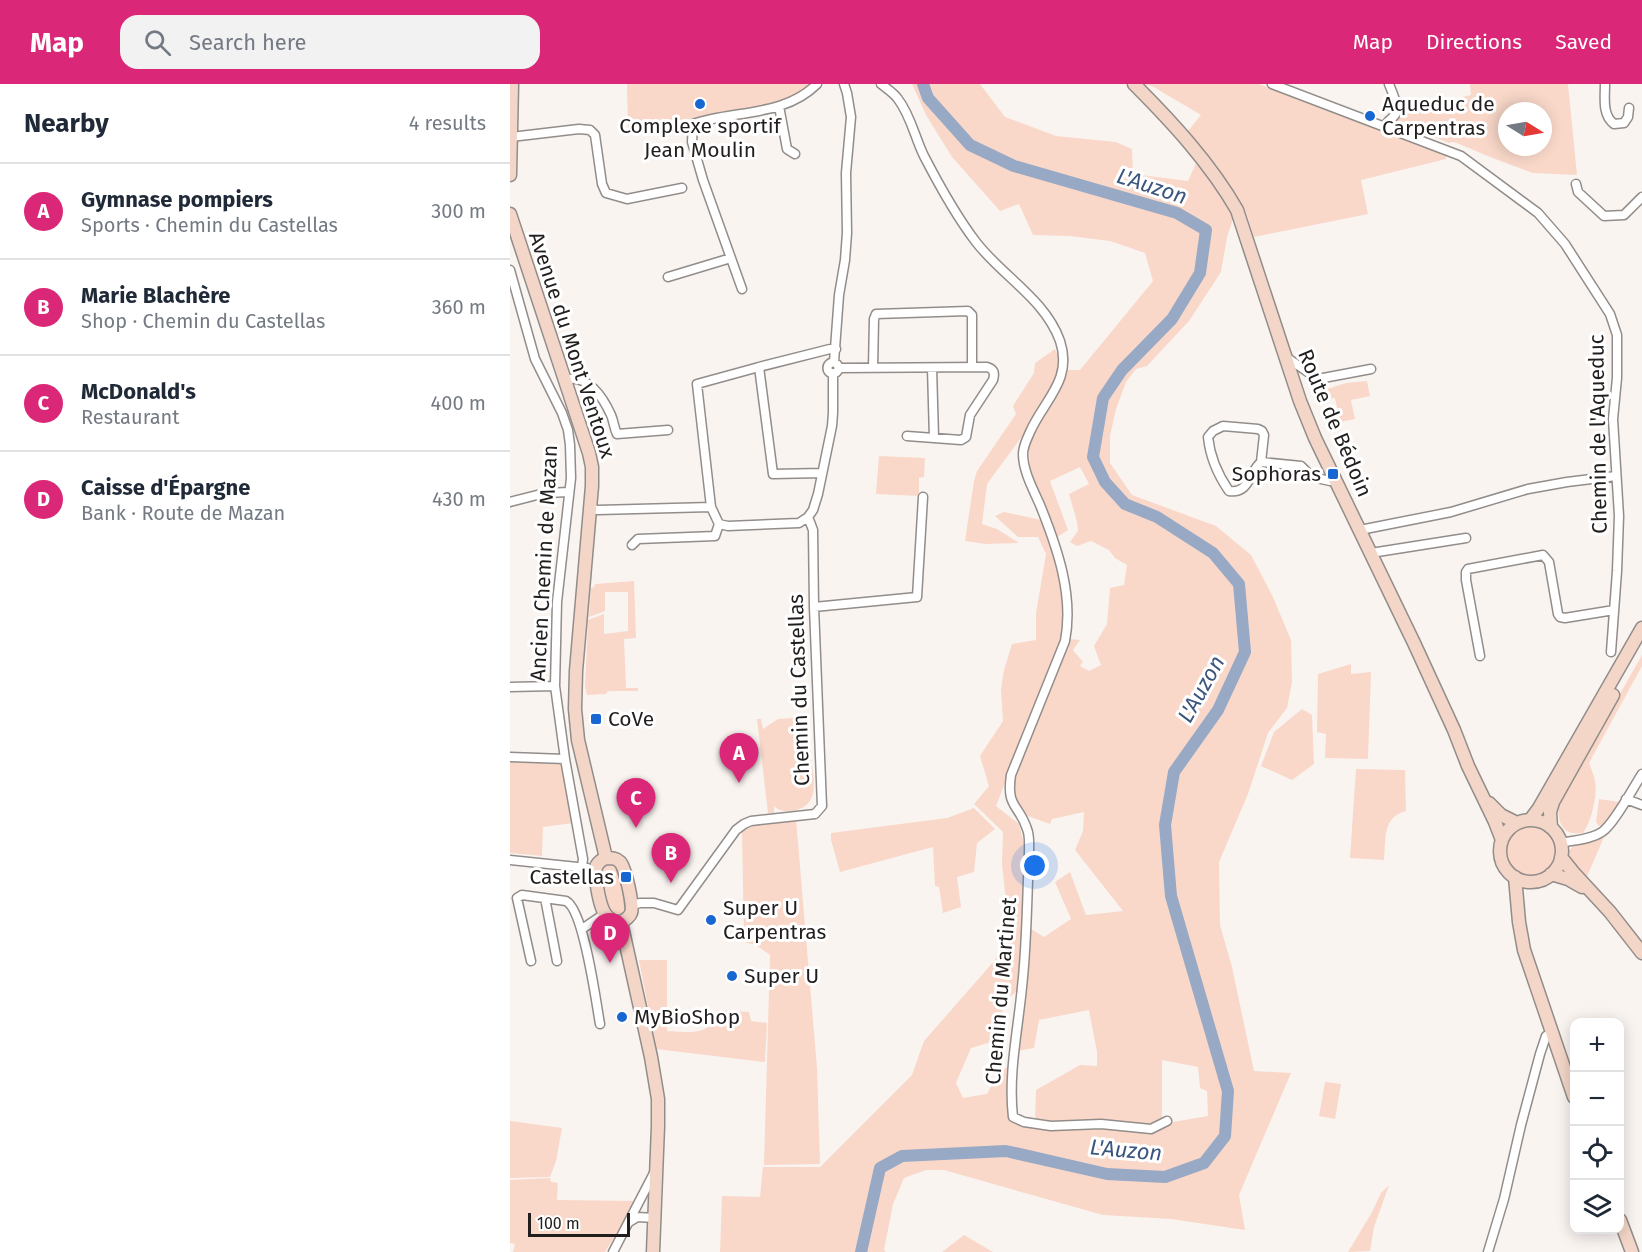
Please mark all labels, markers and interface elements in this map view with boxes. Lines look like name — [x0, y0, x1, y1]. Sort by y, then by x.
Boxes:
search box — [120, 15, 540, 69]
text: Map — [30, 26, 84, 59]
icon: search — [141, 26, 174, 59]
text: Search here — [189, 29, 307, 56]
text: Map — [1353, 29, 1393, 55]
text: Directions — [1426, 29, 1522, 55]
text: Saved — [1555, 29, 1612, 55]
place label: Aqueduc de Carpentras — [1382, 91, 1495, 141]
marker: Complexe sportif Jean Moulin — [693, 97, 707, 111]
north arrow — [1498, 102, 1552, 156]
text: Nearby — [24, 108, 109, 139]
marker: Aqueduc de Carpentras — [1363, 109, 1377, 123]
text: 4 results — [409, 111, 486, 135]
place label: Complexe sportif Jean Moulin — [619, 113, 783, 163]
water label: L'Auzon — [1113, 162, 1191, 210]
text: Gymnase pompiers — [81, 186, 273, 213]
text: A — [38, 199, 49, 223]
text: 300 m — [431, 199, 486, 223]
text: Sports · Chemin du Castellas — [81, 213, 338, 237]
street label: Avenue du Mont Ventoux — [523, 229, 621, 462]
text: Marie Blachère — [81, 282, 230, 309]
text: B — [37, 295, 50, 319]
text: 360 m — [432, 295, 486, 319]
text: Shop · Chemin du Castellas — [81, 309, 325, 333]
street label: Chemin de l'Aqueduc — [1583, 334, 1613, 534]
street label: Route de Bédoin — [1292, 345, 1378, 501]
text: McDonald's — [81, 378, 196, 405]
text: C — [38, 391, 49, 415]
text: 400 m — [431, 391, 486, 415]
text: Restaurant — [81, 405, 179, 429]
street label: Ancien Chemin de Mazan — [525, 444, 563, 682]
place label: Sophoras — [1232, 461, 1321, 487]
marker: Sophoras — [1326, 467, 1340, 481]
text: Caisse d'Épargne — [81, 474, 250, 501]
text: D — [37, 487, 50, 511]
text: 430 m — [432, 487, 486, 511]
text: Bank · Route de Mazan — [81, 501, 285, 525]
street label: Chemin du Castellas — [783, 593, 815, 786]
water label: L'Auzon — [1172, 651, 1230, 727]
place label: CoVe — [608, 706, 654, 732]
marker: CoVe — [589, 712, 603, 726]
pin: A — [720, 734, 758, 783]
pin: C — [616, 778, 656, 828]
pin: B — [652, 834, 690, 883]
your location — [1020, 851, 1049, 880]
place label: Castellas — [529, 864, 614, 890]
marker: Castellas — [619, 870, 633, 884]
place label: Super U Carpentras — [723, 895, 826, 945]
street label: Chemin du Martinet — [980, 896, 1022, 1086]
marker: Super U Carpentras — [704, 913, 718, 927]
pin: D — [590, 914, 630, 963]
place label: Super U — [744, 963, 819, 989]
marker: Super U — [725, 969, 739, 983]
place label: MyBioShop — [634, 1004, 740, 1030]
marker: MyBioShop — [615, 1010, 629, 1024]
map controls — [1570, 1018, 1624, 1234]
button: + — [1570, 1018, 1624, 1072]
button: − — [1570, 1072, 1624, 1126]
button: locate — [1570, 1126, 1624, 1180]
water label: L'Auzon — [1089, 1133, 1163, 1167]
button: layers — [1570, 1180, 1624, 1234]
scale bar — [528, 1210, 630, 1238]
text: 100 m — [537, 1214, 580, 1233]

